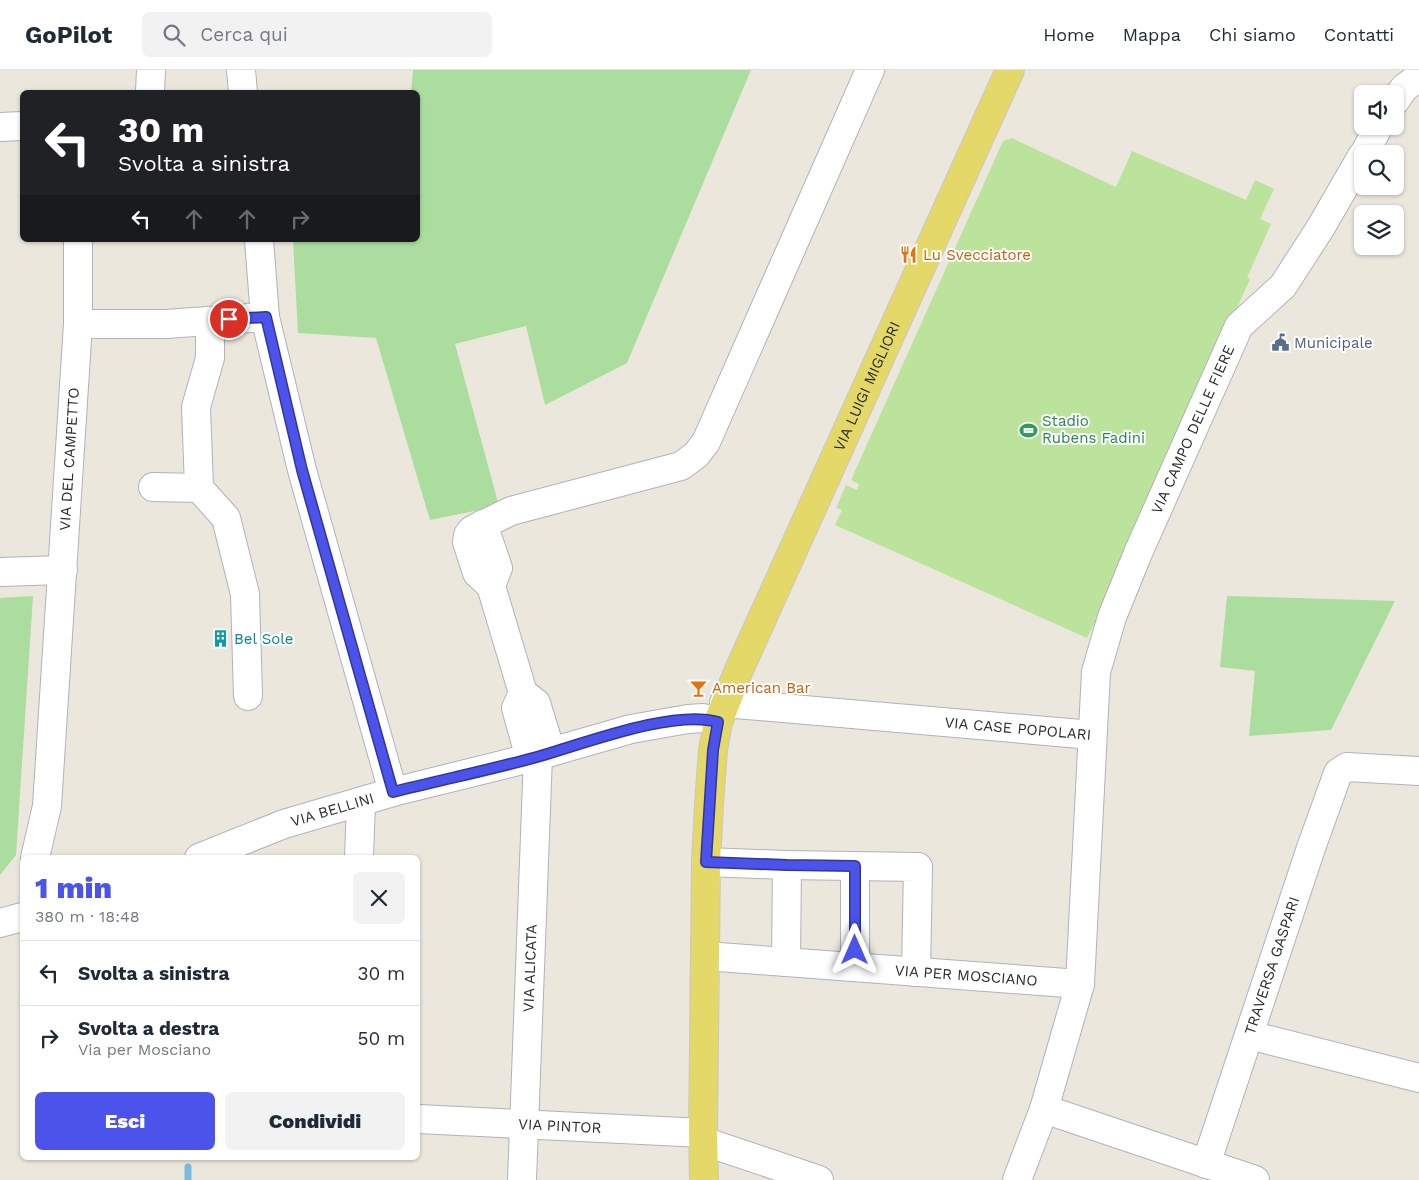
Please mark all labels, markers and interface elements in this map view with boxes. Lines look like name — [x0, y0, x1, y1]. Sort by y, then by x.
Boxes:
search box — [142, 12, 492, 57]
text: GoPilot — [25, 21, 112, 49]
icon: search — [160, 21, 188, 49]
text: Cerca qui — [200, 23, 288, 46]
text: Home — [1043, 24, 1095, 45]
text: Mappa — [1123, 24, 1181, 45]
text: Chi siamo — [1209, 24, 1296, 45]
text: Contatti — [1324, 24, 1394, 45]
map controls — [1354, 85, 1404, 255]
button: sound — [1354, 85, 1404, 135]
text: 30 m — [118, 109, 204, 151]
icon: left — [35, 110, 100, 175]
button: search — [1354, 145, 1404, 195]
text: Svolta a sinistra — [118, 151, 290, 176]
icon: left — [127, 205, 155, 233]
icon: ahead — [180, 205, 208, 233]
icon: ahead — [233, 205, 261, 233]
icon: right — [286, 205, 314, 233]
button: layers — [1354, 205, 1404, 255]
restaurant icon: Lu Svecciatore — [899, 245, 919, 265]
place label: Lu Svecciatore — [923, 246, 1031, 264]
pin — [208, 298, 250, 340]
icon: arrive — [215, 305, 243, 333]
street label: VIA LUIGI MIGLIORI — [830, 319, 904, 454]
public building icon: Municipale — [1270, 333, 1290, 353]
place label: Municipale — [1294, 334, 1373, 352]
street label: VIA CAMPO DELLE FIERE — [1148, 342, 1238, 517]
street label: VIA DEL CAMPETTO — [56, 387, 83, 531]
place label: Stadio Rubens Fadini — [1042, 412, 1145, 447]
sports icon: Stadio Rubens Fadini — [1018, 420, 1038, 440]
building icon: Bel Sole — [210, 629, 230, 649]
place label: Bel Sole — [234, 630, 294, 648]
bar icon: American Bar — [688, 678, 708, 698]
place label: American Bar — [712, 679, 811, 697]
street label: VIA CASE POPOLARI — [944, 713, 1092, 744]
street label: VIA BELLINI — [289, 789, 376, 831]
text: 1 min — [35, 870, 112, 905]
button: close — [353, 872, 405, 924]
street label: TRAVERSA GASPARI — [1241, 894, 1303, 1037]
text: 380 m · 18:48 — [35, 907, 140, 926]
position arrow — [828, 923, 880, 975]
street label: VIA ALICATA — [519, 924, 541, 1012]
icon: left — [35, 959, 63, 987]
street label: VIA PER MOSCIANO — [894, 961, 1038, 990]
text: Svolta a sinistra — [78, 962, 229, 985]
text: 30 m — [358, 962, 405, 985]
text: Svolta a destra — [78, 1017, 219, 1040]
icon: right — [35, 1024, 63, 1052]
text: 50 m — [358, 1027, 405, 1050]
text: Via per Mosciano — [78, 1040, 211, 1059]
button: Esci — [35, 1092, 215, 1150]
button: Condividi — [225, 1092, 405, 1150]
street label: VIA PINTOR — [518, 1115, 602, 1137]

